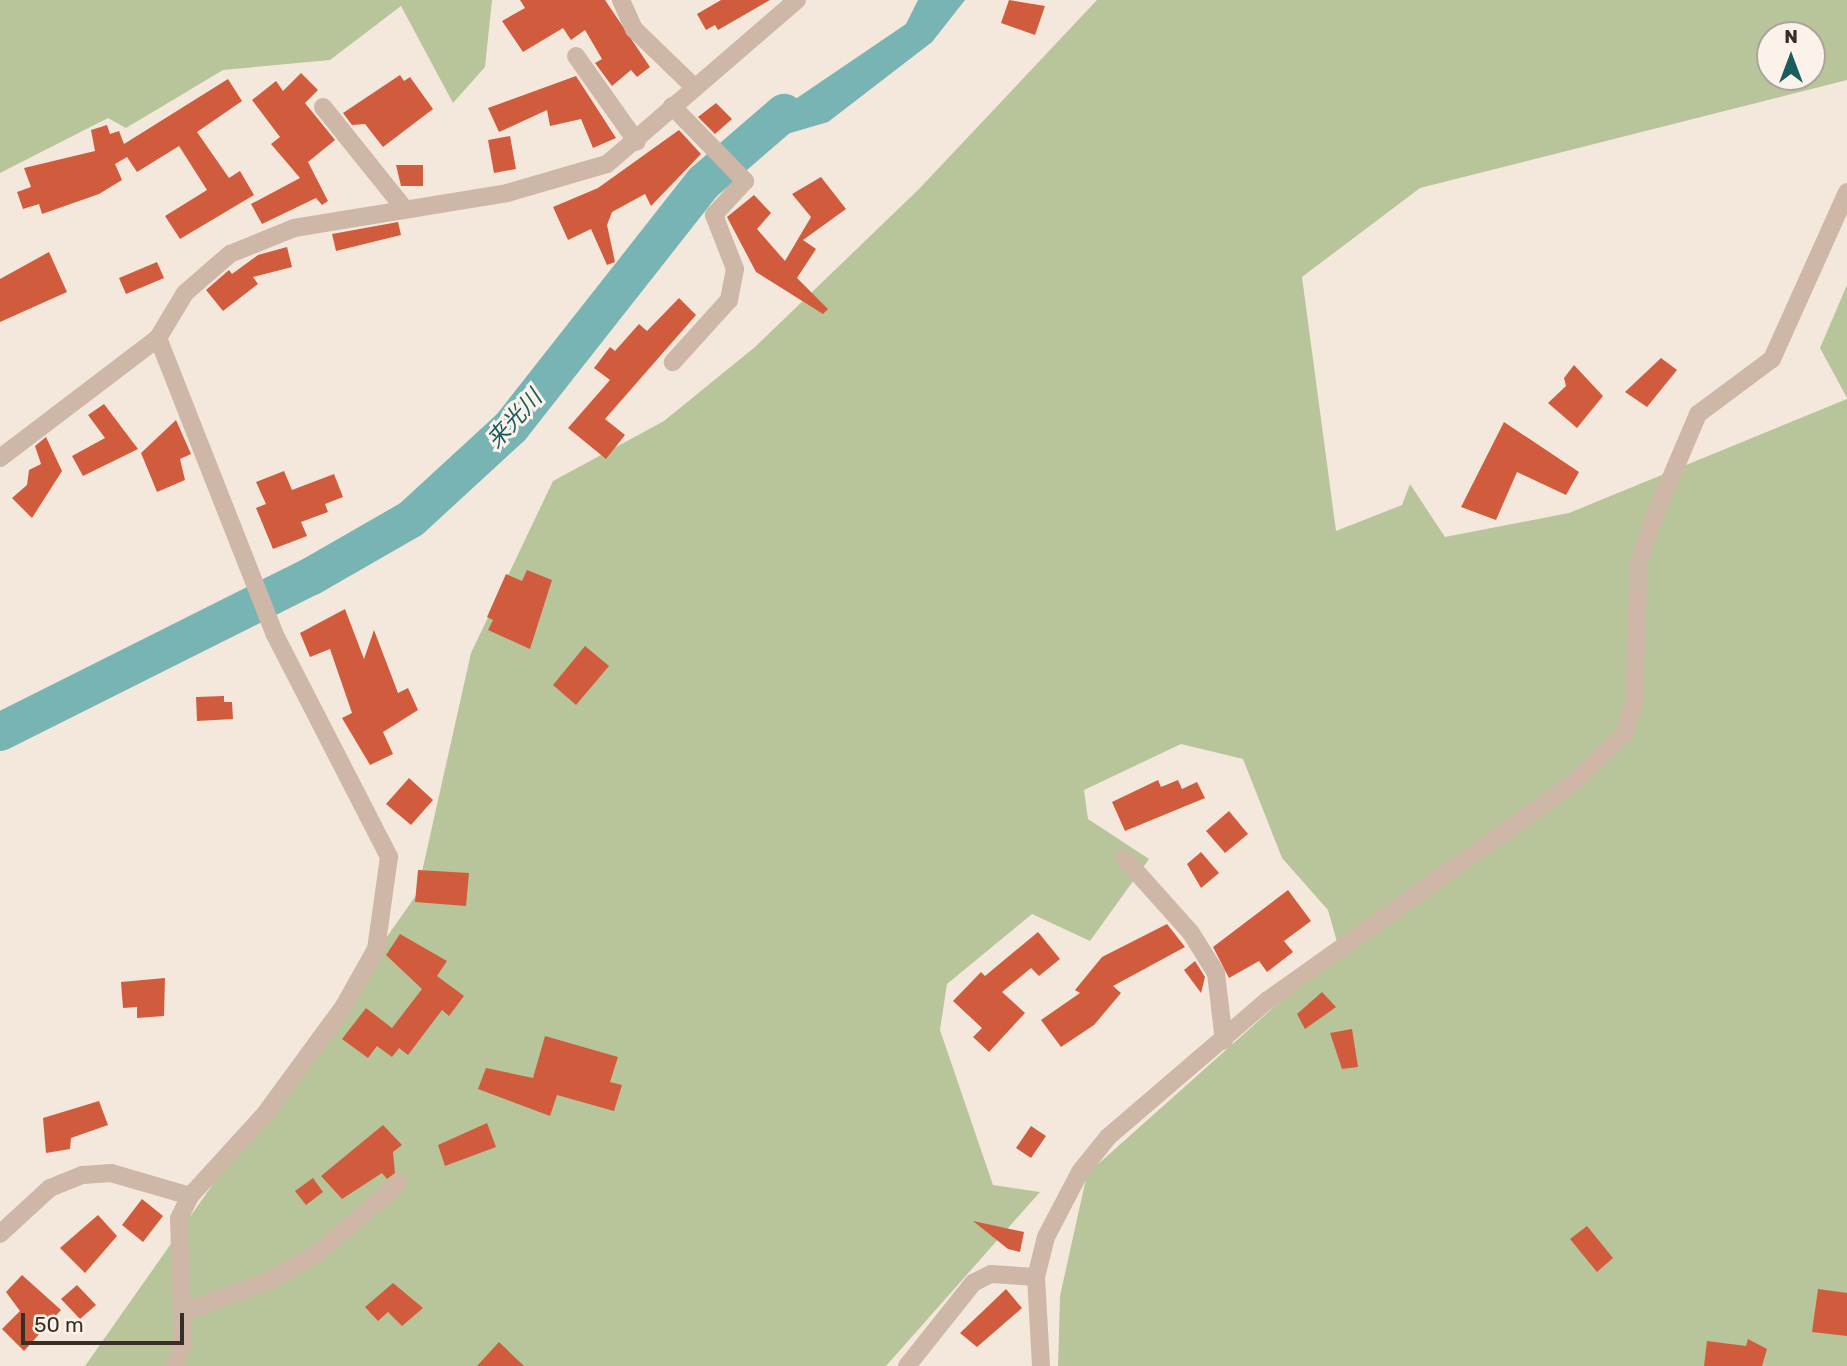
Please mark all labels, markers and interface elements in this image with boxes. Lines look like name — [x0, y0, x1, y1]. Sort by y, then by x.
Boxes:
north arrow — [1756, 21, 1826, 91]
text: N — [1784, 25, 1798, 48]
water label: 来光川 — [481, 384, 547, 454]
scale bar — [24, 1300, 187, 1344]
text: 50 m — [34, 1312, 84, 1337]

